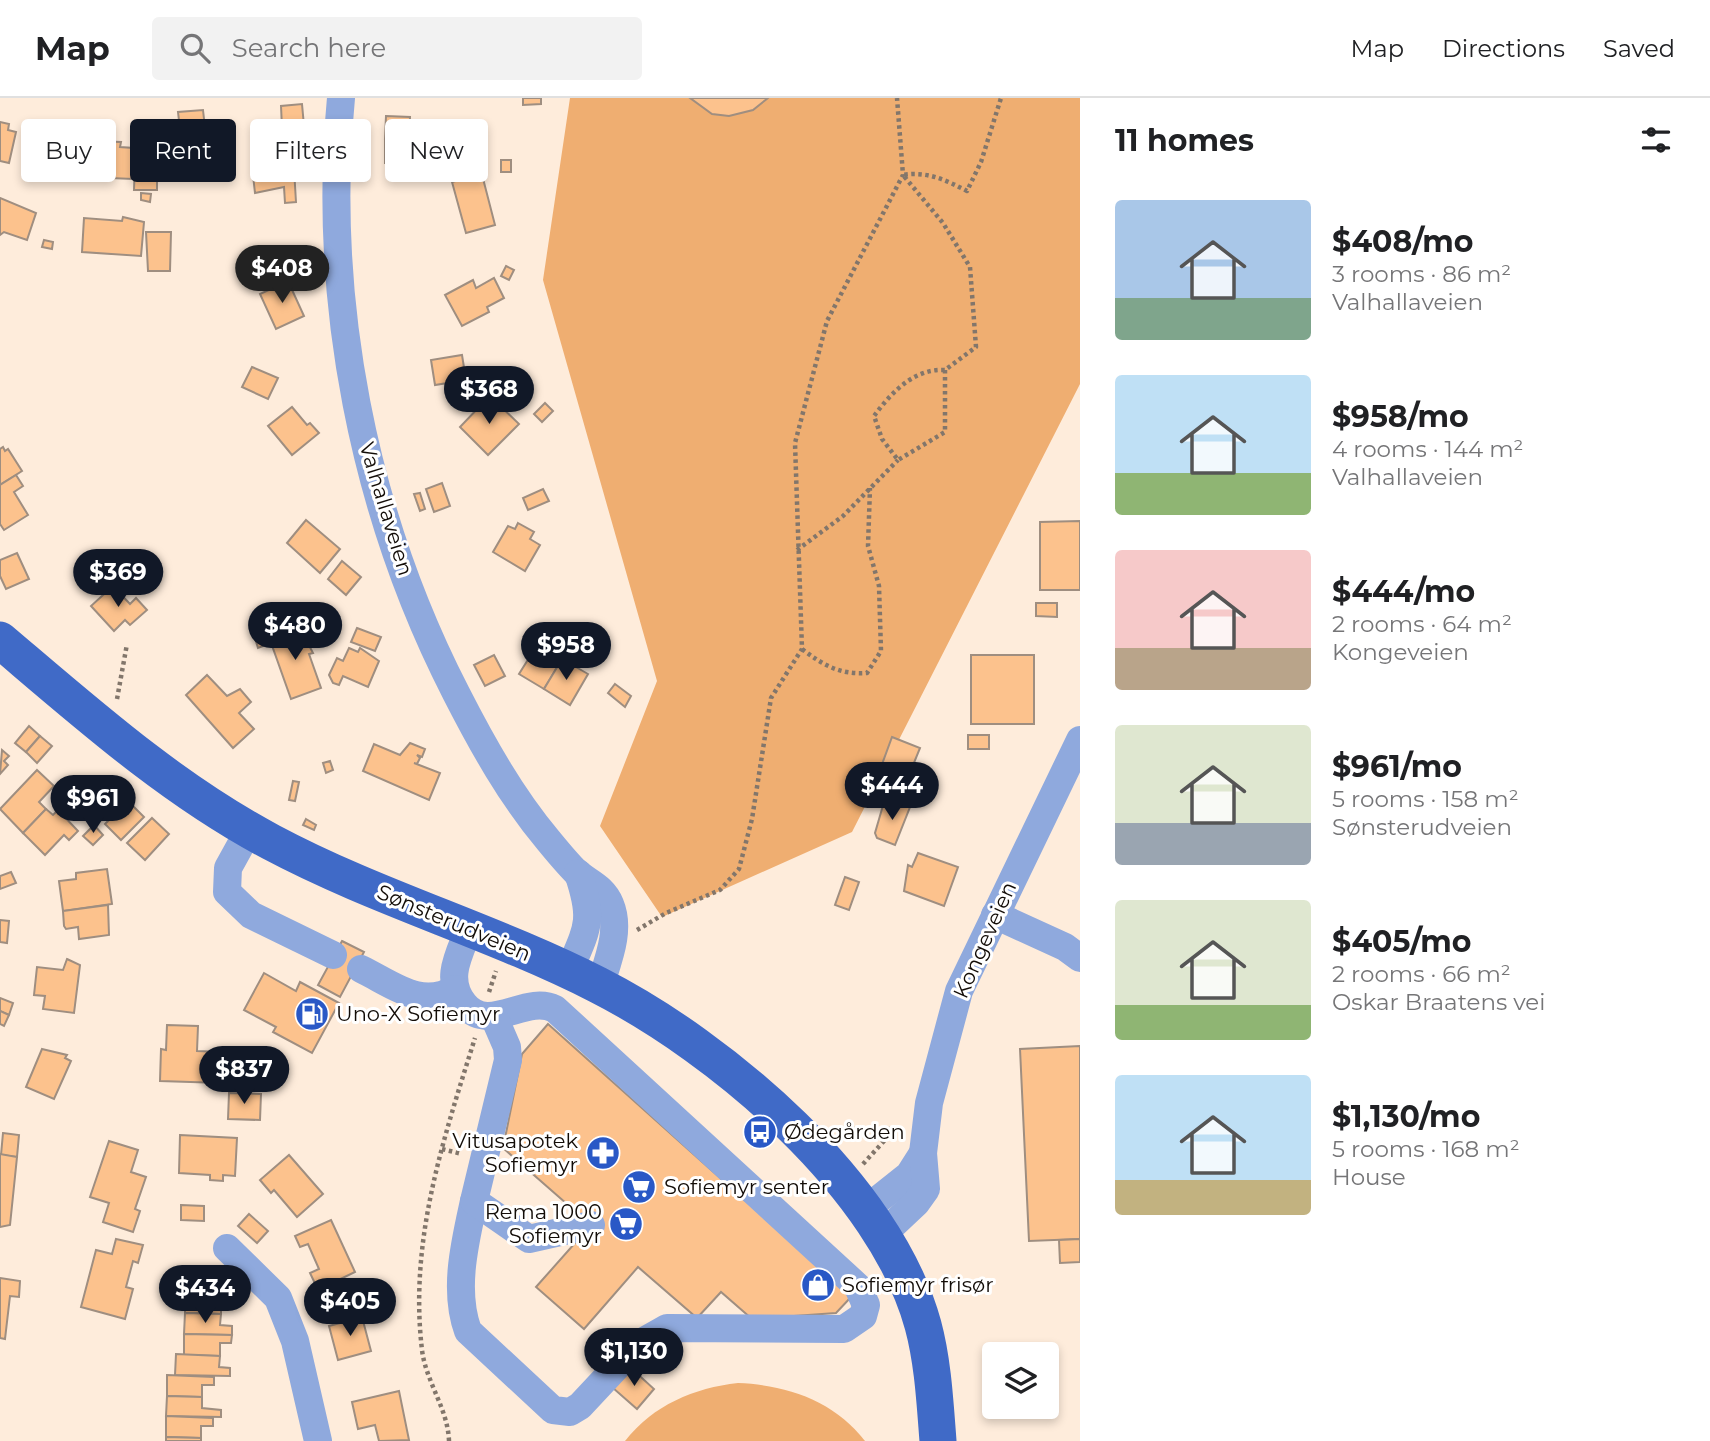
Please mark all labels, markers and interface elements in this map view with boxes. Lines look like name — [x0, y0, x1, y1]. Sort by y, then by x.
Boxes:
search box — [152, 17, 642, 80]
text: Map — [35, 28, 110, 68]
icon: search — [176, 29, 214, 67]
text: Search here — [232, 32, 386, 64]
text: Map — [1351, 34, 1404, 63]
text: Directions — [1442, 34, 1565, 63]
text: Saved — [1603, 34, 1675, 63]
chip: Buy — [21, 119, 116, 182]
chip: Rent — [130, 119, 236, 182]
chip: Filters — [250, 119, 371, 182]
chip: New — [385, 119, 488, 182]
icon: filters — [1637, 121, 1675, 159]
text: 11 homes — [1115, 122, 1254, 159]
text: $408/mo — [1332, 223, 1473, 260]
icon: home — [1171, 228, 1255, 312]
pin: $408 — [241, 246, 323, 305]
text: $408 — [251, 254, 313, 282]
text: 3 rooms · 86 m² — [1332, 260, 1511, 288]
text: Valhallaveien — [1332, 288, 1483, 316]
pin: $368 — [448, 366, 530, 426]
text: $368 — [460, 375, 518, 403]
text: $958/mo — [1332, 398, 1469, 435]
icon: home — [1171, 403, 1255, 487]
text: 4 rooms · 144 m² — [1332, 435, 1524, 463]
street label: Valhallaveien — [354, 439, 419, 578]
text: Valhallaveien — [1332, 463, 1483, 491]
pin: $369 — [77, 550, 159, 609]
text: $369 — [89, 558, 147, 586]
text: $444/mo — [1332, 573, 1475, 610]
icon: home — [1171, 578, 1255, 662]
pin: $480 — [254, 602, 336, 662]
text: 2 rooms · 64 m² — [1332, 610, 1512, 638]
text: $480 — [264, 611, 326, 639]
pin: $958 — [525, 622, 607, 682]
text: $958 — [537, 631, 595, 659]
text: Kongeveien — [1332, 638, 1469, 666]
text: $961/mo — [1332, 748, 1462, 785]
icon: home — [1171, 753, 1255, 837]
pin: $444 — [851, 762, 933, 822]
text: $444 — [861, 771, 923, 799]
pin: $961 — [52, 776, 134, 835]
text: $961 — [67, 784, 119, 812]
text: 5 rooms · 158 m² — [1332, 785, 1519, 813]
text: Sønsterudveien — [1332, 813, 1512, 841]
street label: Kongeveien — [948, 878, 1021, 1002]
street label: Sønsterudveien — [374, 879, 535, 966]
text: $405/mo — [1332, 923, 1471, 960]
icon: home — [1171, 928, 1255, 1012]
text: 2 rooms · 66 m² — [1332, 960, 1511, 988]
text: Oskar Braatens vei — [1332, 988, 1545, 1016]
fuel station icon: Uno-X Sofiemyr — [293, 995, 331, 1033]
place label: Uno-X Sofiemyr — [336, 1001, 500, 1026]
pin: $837 — [203, 1046, 285, 1106]
text: $837 — [215, 1055, 273, 1083]
text: $1,130/mo — [1332, 1098, 1480, 1135]
icon: home — [1171, 1103, 1255, 1187]
bus stop icon: Ødegården — [741, 1113, 779, 1151]
place label: Ødegården — [784, 1119, 905, 1144]
place label: Vitusapotek Sofiemyr — [452, 1128, 578, 1177]
pharmacy icon: Vitusapotek Sofiemyr — [584, 1134, 622, 1172]
text: 5 rooms · 168 m² — [1332, 1135, 1520, 1163]
text: House — [1332, 1163, 1406, 1191]
supermarket icon: Sofiemyr senter — [620, 1168, 658, 1206]
place label: Sofiemyr senter — [664, 1174, 829, 1199]
place label: Rema 1000 Sofiemyr — [485, 1199, 602, 1248]
supermarket icon: Rema 1000 Sofiemyr — [607, 1205, 645, 1243]
pin: $434 — [164, 1266, 246, 1325]
shop icon: Sofiemyr frisør — [799, 1266, 837, 1304]
place label: Sofiemyr frisør — [842, 1272, 994, 1297]
text: $434 — [175, 1274, 235, 1302]
pin: $405 — [309, 1278, 391, 1338]
text: $405 — [320, 1287, 380, 1315]
pin: $1,130 — [577, 1328, 691, 1388]
text: $1,130 — [600, 1337, 668, 1365]
map controls — [982, 1342, 1059, 1419]
button: layers — [982, 1342, 1059, 1419]

